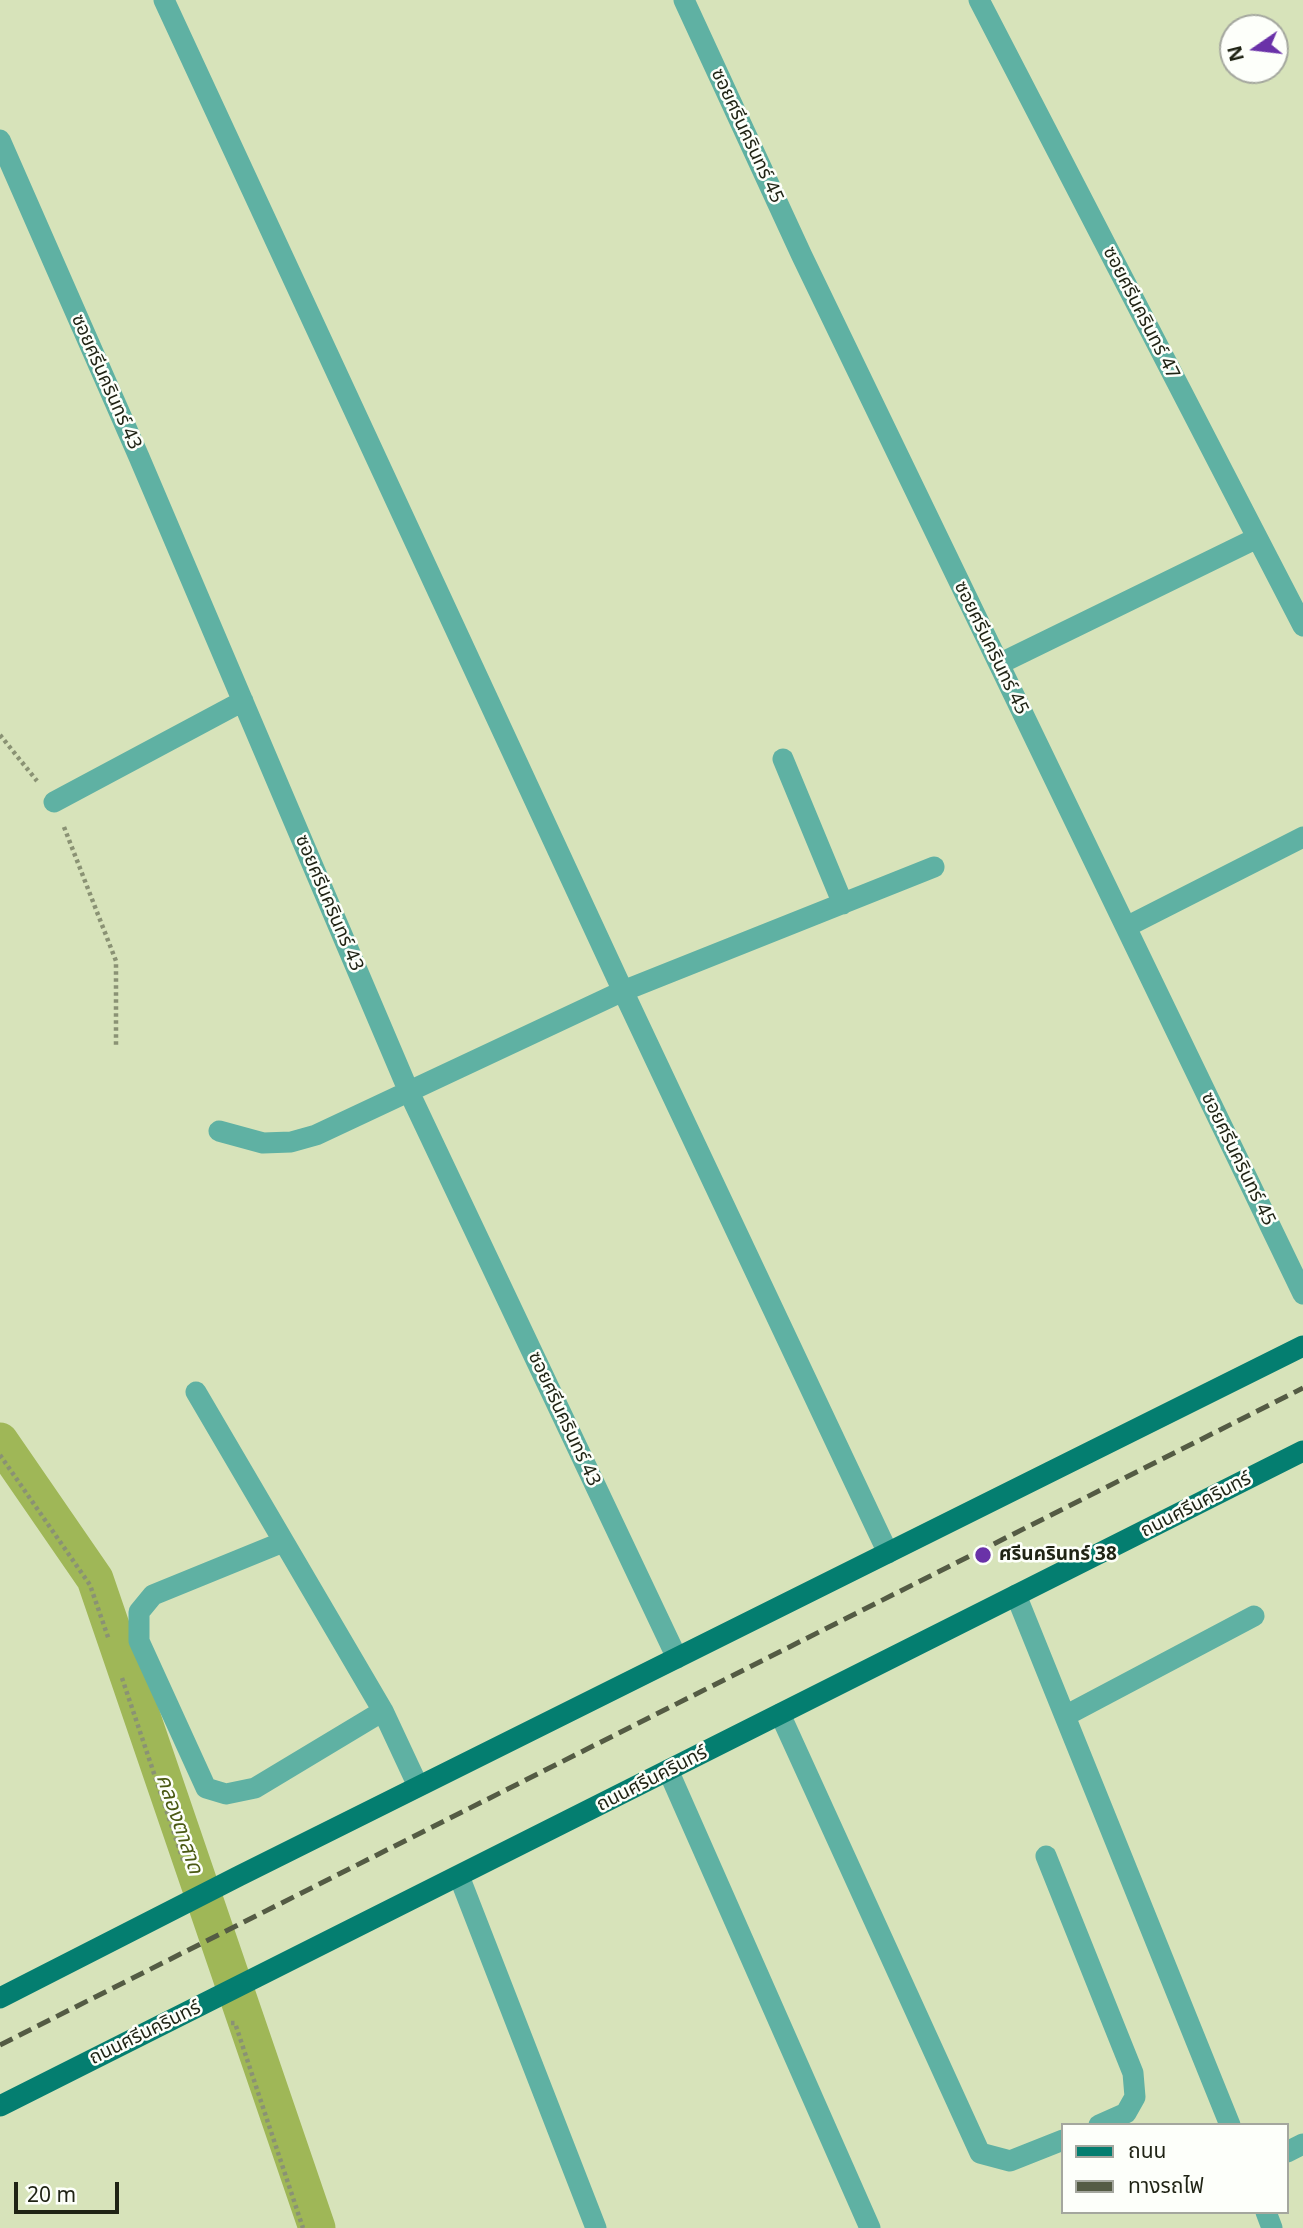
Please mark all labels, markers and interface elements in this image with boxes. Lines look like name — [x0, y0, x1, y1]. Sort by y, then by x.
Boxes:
north arrow — [1219, 14, 1289, 84]
text: N — [1221, 43, 1250, 64]
street label: ซอยศรีนครินทร์ 45 — [706, 65, 788, 207]
street label: ซอยศรีนครินทร์ 47 — [1098, 243, 1184, 383]
street label: ซอยศรีนครินทร์ 43 — [66, 311, 146, 453]
street label: ซอยศรีนครินทร์ 45 — [949, 578, 1033, 718]
street label: ซอยศรีนครินทร์ 43 — [290, 831, 368, 975]
street label: ซอยศรีนครินทร์ 45 — [1196, 1089, 1280, 1229]
street label: ซอยศรีนครินทร์ 43 — [523, 1348, 605, 1490]
street label: ถนนศรีนครินทร์ — [1137, 1467, 1255, 1543]
place label: ศรีนครินทร์ 38 — [999, 1544, 1117, 1566]
marker: ศรีนครินทร์ 38 — [973, 1545, 993, 1565]
street label: ถนนศรีนครินทร์ — [593, 1741, 711, 1817]
water label: คลองตาสาด — [150, 1771, 208, 1877]
street label: ถนนศรีนครินทร์ — [86, 1996, 204, 2070]
legend — [1062, 2123, 1289, 2214]
text: ถนน — [1128, 2136, 1166, 2164]
scale bar — [18, 2168, 122, 2212]
text: ทางรถไฟ — [1128, 2171, 1204, 2199]
text: 20 m — [27, 2180, 76, 2208]

